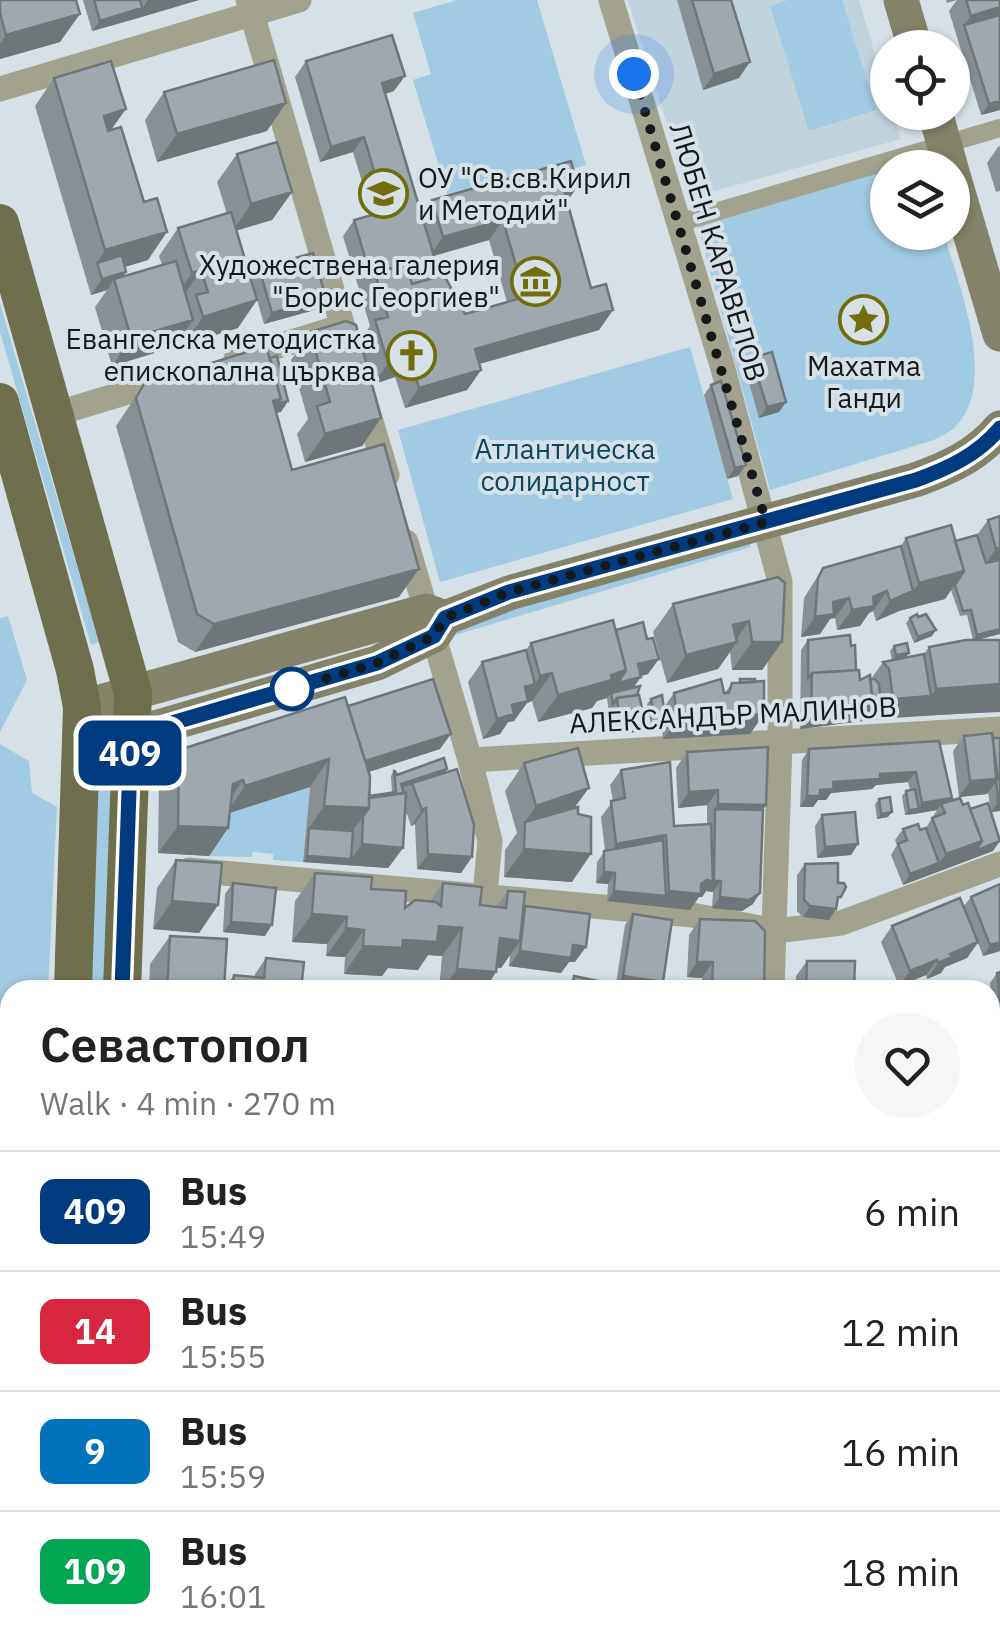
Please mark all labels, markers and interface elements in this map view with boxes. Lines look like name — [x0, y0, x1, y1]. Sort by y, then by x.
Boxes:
map controls — [870, 30, 970, 250]
button: locate — [870, 30, 970, 130]
your location — [609, 49, 659, 99]
street label: ЛЮБЕН КАРАВЕЛОВ — [662, 118, 775, 386]
button: layers — [870, 150, 970, 250]
place label: ОУ "Св.св.Кирил и Методий" — [418, 159, 632, 228]
school or university icon: ОУ "Св.св.Кирил и Методий" — [357, 168, 409, 220]
place label: Художествена галерия "Борис Георгиев" — [199, 246, 500, 315]
museum icon: Художествена галерия "Борис Георгиев" — [509, 255, 561, 307]
place icon: Махатма Ганди — [838, 293, 890, 345]
place label: Евангелска методистка епископална църква — [66, 320, 376, 389]
church icon: Евангелска методистка епископална църква — [385, 329, 437, 381]
place label: Махатма Ганди — [807, 347, 921, 416]
park label: Атлантическа солидарност — [475, 430, 655, 499]
unlabelled marker — [271, 668, 313, 710]
street label: АЛЕКСАНДЪР МАЛИНОВ — [568, 687, 898, 742]
line badge: 409 — [72, 720, 188, 786]
text: 409 — [98, 730, 162, 776]
text: Севастопол — [40, 1013, 310, 1075]
button: heart — [855, 1013, 960, 1118]
text: Walk · 4 min · 270 m — [40, 1082, 336, 1124]
text: Bus — [180, 1166, 247, 1215]
text: 6 min — [864, 1187, 960, 1236]
text: 409 — [63, 1188, 127, 1234]
text: 15:49 — [180, 1215, 266, 1257]
text: Bus — [180, 1286, 247, 1335]
text: 12 min — [841, 1307, 960, 1356]
text: 14 — [74, 1308, 116, 1354]
text: 15:55 — [180, 1335, 266, 1377]
text: Bus — [180, 1406, 247, 1455]
text: 16 min — [841, 1427, 960, 1476]
text: 9 — [84, 1428, 106, 1474]
text: 15:59 — [180, 1455, 266, 1497]
text: Bus — [180, 1526, 247, 1575]
text: 18 min — [841, 1547, 960, 1596]
text: 109 — [63, 1548, 127, 1594]
text: 16:01 — [180, 1575, 266, 1617]

